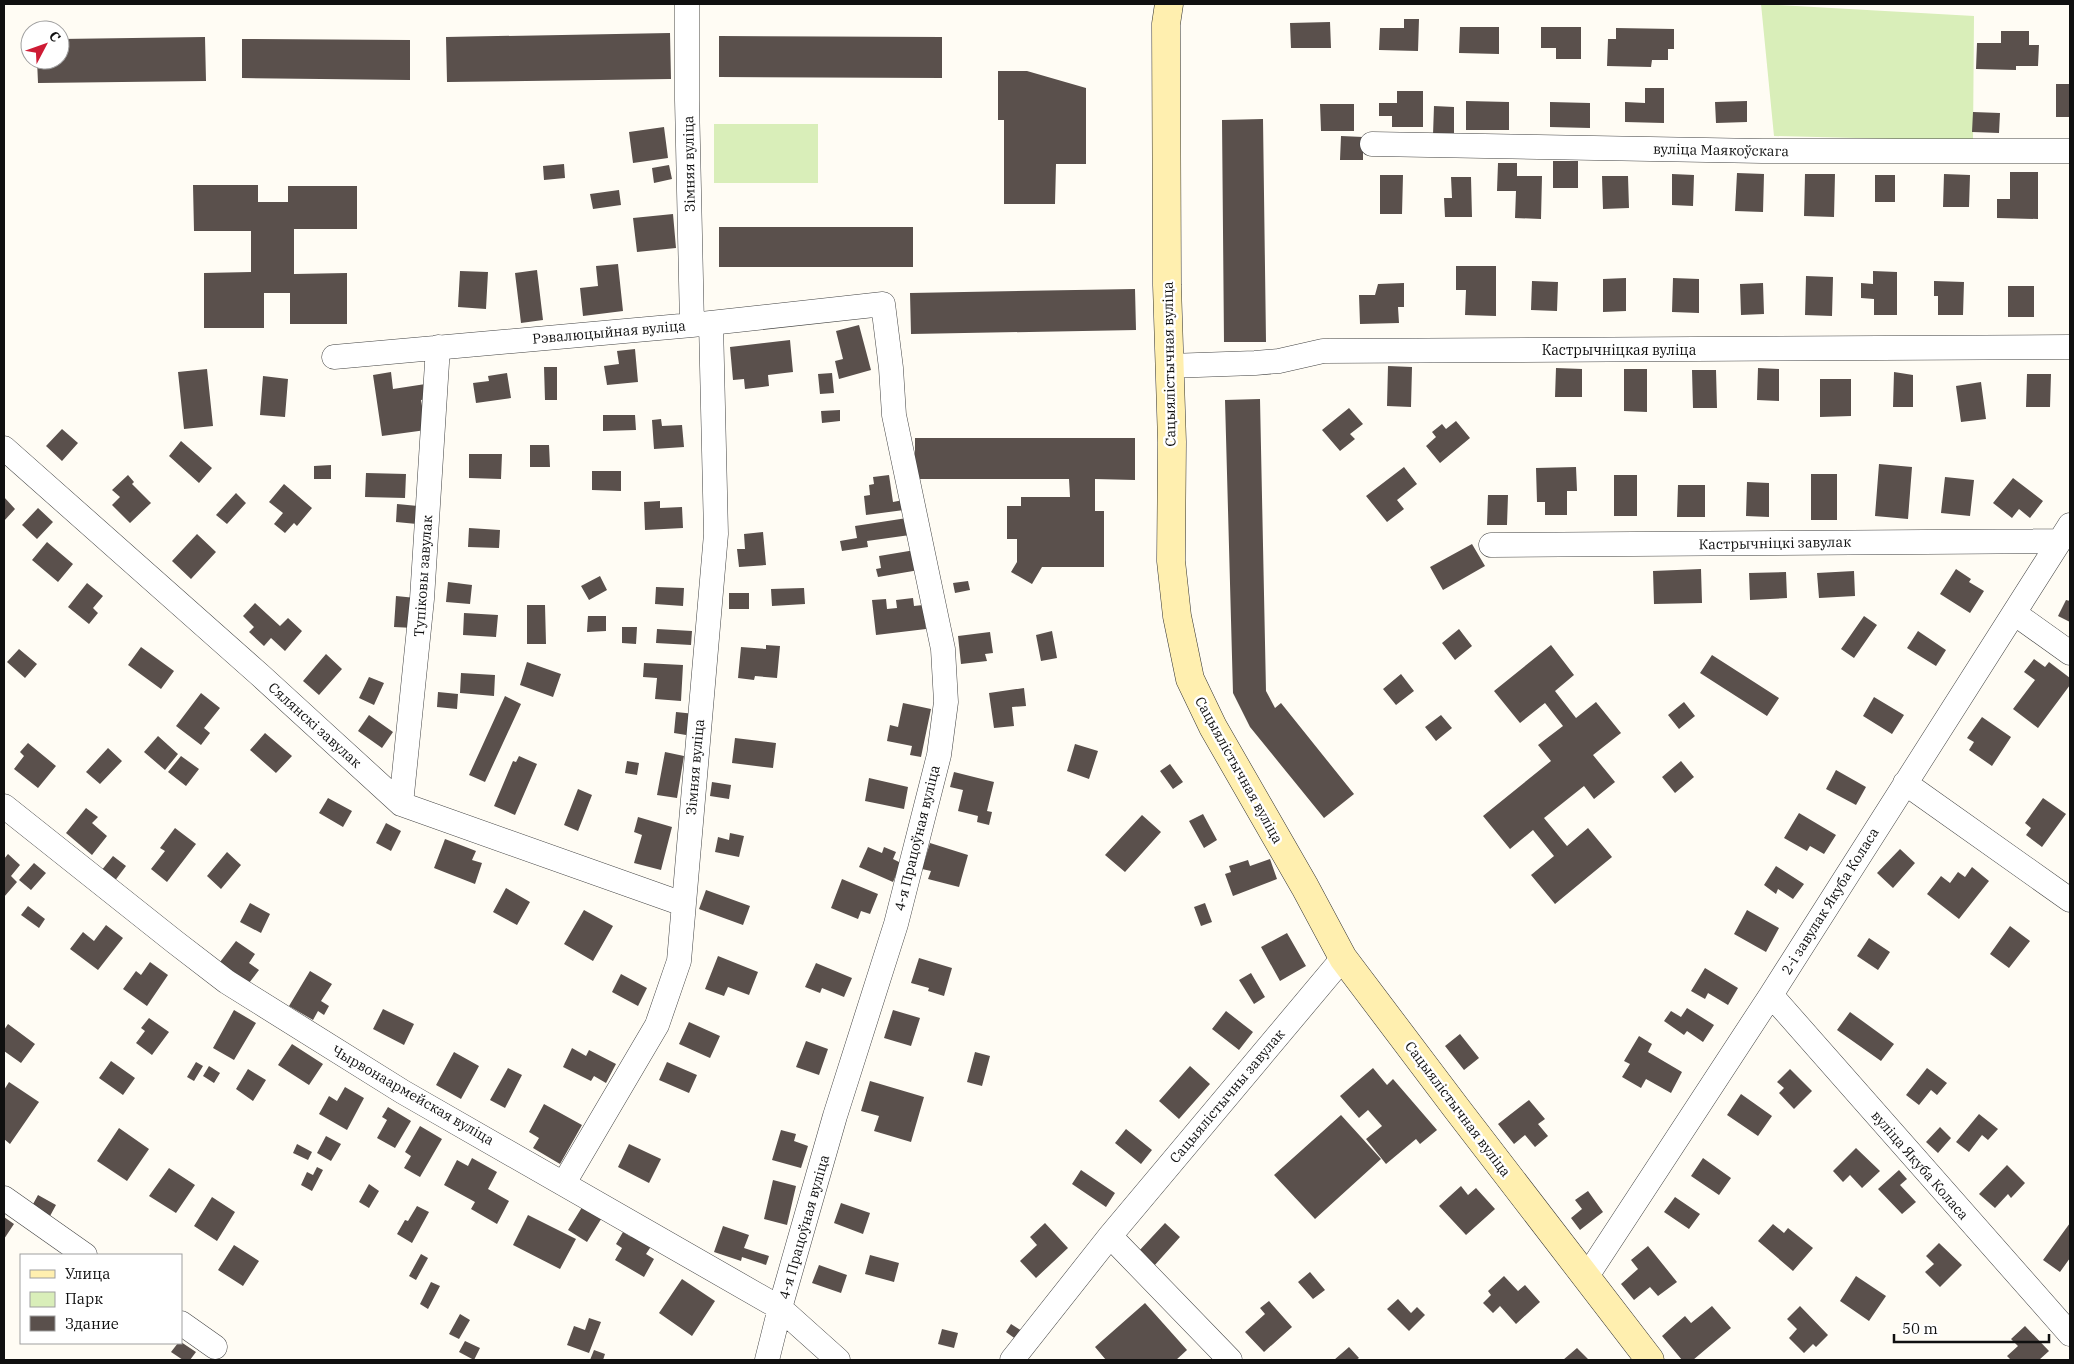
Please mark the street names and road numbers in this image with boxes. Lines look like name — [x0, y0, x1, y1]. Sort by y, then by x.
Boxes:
street label: Зімняя вуліца — [679, 115, 699, 212]
street label: вуліца Маякоўскага — [1653, 140, 1790, 160]
street label: Сацыялістычная вуліца — [1159, 281, 1179, 447]
street label: Рэвалюцыйная вуліца — [532, 316, 687, 348]
street label: Кастрычніцкая вуліца — [1542, 341, 1697, 359]
street label: Тупіковы завулак — [410, 515, 436, 637]
street label: Кастрычніцкі завулак — [1699, 533, 1851, 553]
street label: Сялянскі завулак — [265, 678, 365, 772]
street label: Сацыялістычная вуліца — [1191, 693, 1287, 847]
street label: Зімняя вуліца — [682, 718, 708, 816]
street label: 4-я Працоўная вуліца — [890, 763, 944, 913]
street label: 2-і завулак Якуба Коласа — [1777, 824, 1883, 978]
street label: Сацыялістычны завулак — [1166, 1025, 1288, 1167]
street label: Сацыялістычная вуліца — [1401, 1038, 1515, 1181]
street label: Чырвонаармейская вуліца — [329, 1041, 498, 1149]
street label: вуліца Якуба Коласа — [1868, 1107, 1973, 1224]
street label: 4-я Працоўная вуліца — [775, 1152, 833, 1301]

